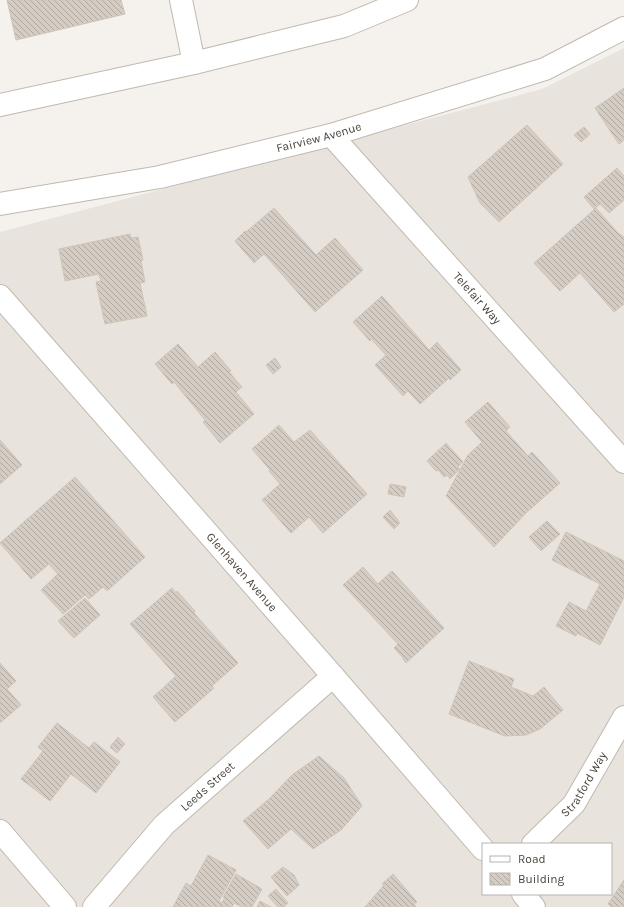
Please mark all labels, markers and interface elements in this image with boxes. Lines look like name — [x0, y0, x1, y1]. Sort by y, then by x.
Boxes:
street label: Fairview Avenue — [275, 119, 363, 155]
street label: Telefair Way — [450, 269, 504, 327]
street label: Glenhaven Avenue — [204, 530, 280, 614]
street label: Stratford Way — [558, 749, 610, 820]
street label: Leeds Street — [178, 759, 238, 814]
legend — [482, 843, 612, 895]
text: Road — [518, 852, 546, 866]
text: Building — [518, 872, 565, 886]

